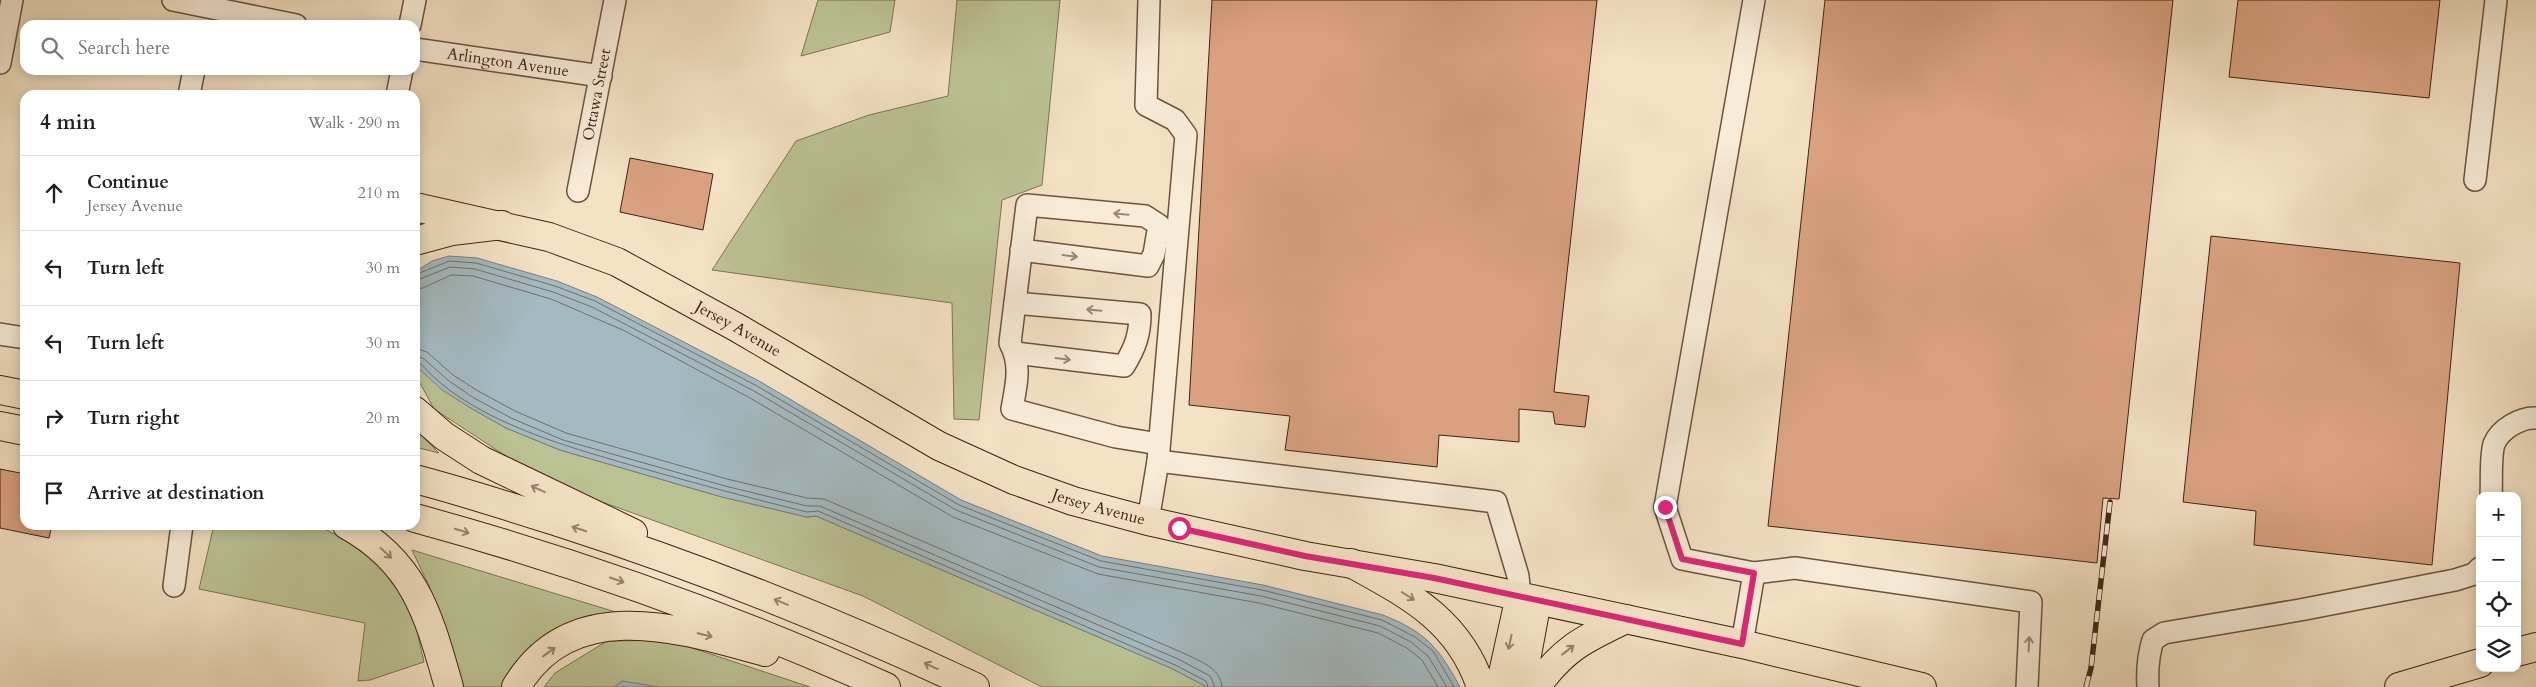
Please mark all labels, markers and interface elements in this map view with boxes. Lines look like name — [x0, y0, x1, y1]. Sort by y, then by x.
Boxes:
search box — [20, 20, 420, 75]
icon: search — [38, 34, 66, 62]
text: Search here — [78, 35, 170, 61]
street label: Arlington Avenue — [446, 43, 570, 82]
street label: Ottawa Street — [577, 47, 616, 143]
text: 4 min — [40, 108, 96, 137]
text: Walk · 290 m — [308, 112, 400, 134]
text: Continue — [87, 169, 169, 195]
icon: ahead — [40, 179, 68, 207]
text: 210 m — [358, 182, 400, 204]
text: Jersey Avenue — [87, 195, 183, 217]
one-way arrow — [1113, 209, 1129, 219]
one-way arrow — [1061, 252, 1077, 262]
icon: left — [40, 254, 68, 282]
text: Turn left — [87, 255, 164, 281]
text: 30 m — [366, 257, 400, 279]
street label: Jersey Avenue — [689, 295, 785, 362]
one-way arrow — [1087, 306, 1103, 315]
icon: left — [40, 329, 68, 357]
text: Turn left — [87, 330, 164, 356]
text: 30 m — [366, 332, 400, 354]
one-way arrow — [1055, 354, 1071, 364]
icon: right — [40, 404, 68, 432]
text: Turn right — [87, 405, 179, 431]
text: 20 m — [366, 407, 400, 429]
icon: arrive — [40, 479, 68, 507]
text: Arrive at destination — [87, 480, 264, 506]
street label: Jersey Avenue — [1047, 483, 1148, 531]
one-way arrow — [531, 484, 546, 493]
map controls — [2476, 492, 2521, 672]
button: + — [2476, 492, 2521, 537]
route end — [1654, 496, 1677, 519]
route start — [1168, 517, 1191, 540]
one-way arrow — [572, 524, 588, 533]
one-way arrow — [454, 526, 470, 536]
button: − — [2476, 537, 2521, 582]
one-way arrow — [380, 547, 393, 559]
one-way arrow — [609, 576, 624, 585]
button: locate — [2476, 582, 2521, 627]
one-way arrow — [1401, 591, 1415, 601]
one-way arrow — [774, 597, 789, 607]
button: layers — [2476, 627, 2521, 672]
one-way arrow — [696, 631, 712, 640]
one-way arrow — [1505, 633, 1514, 649]
one-way arrow — [2024, 637, 2034, 653]
one-way arrow — [1561, 645, 1574, 656]
one-way arrow — [542, 647, 556, 657]
one-way arrow — [924, 661, 939, 671]

